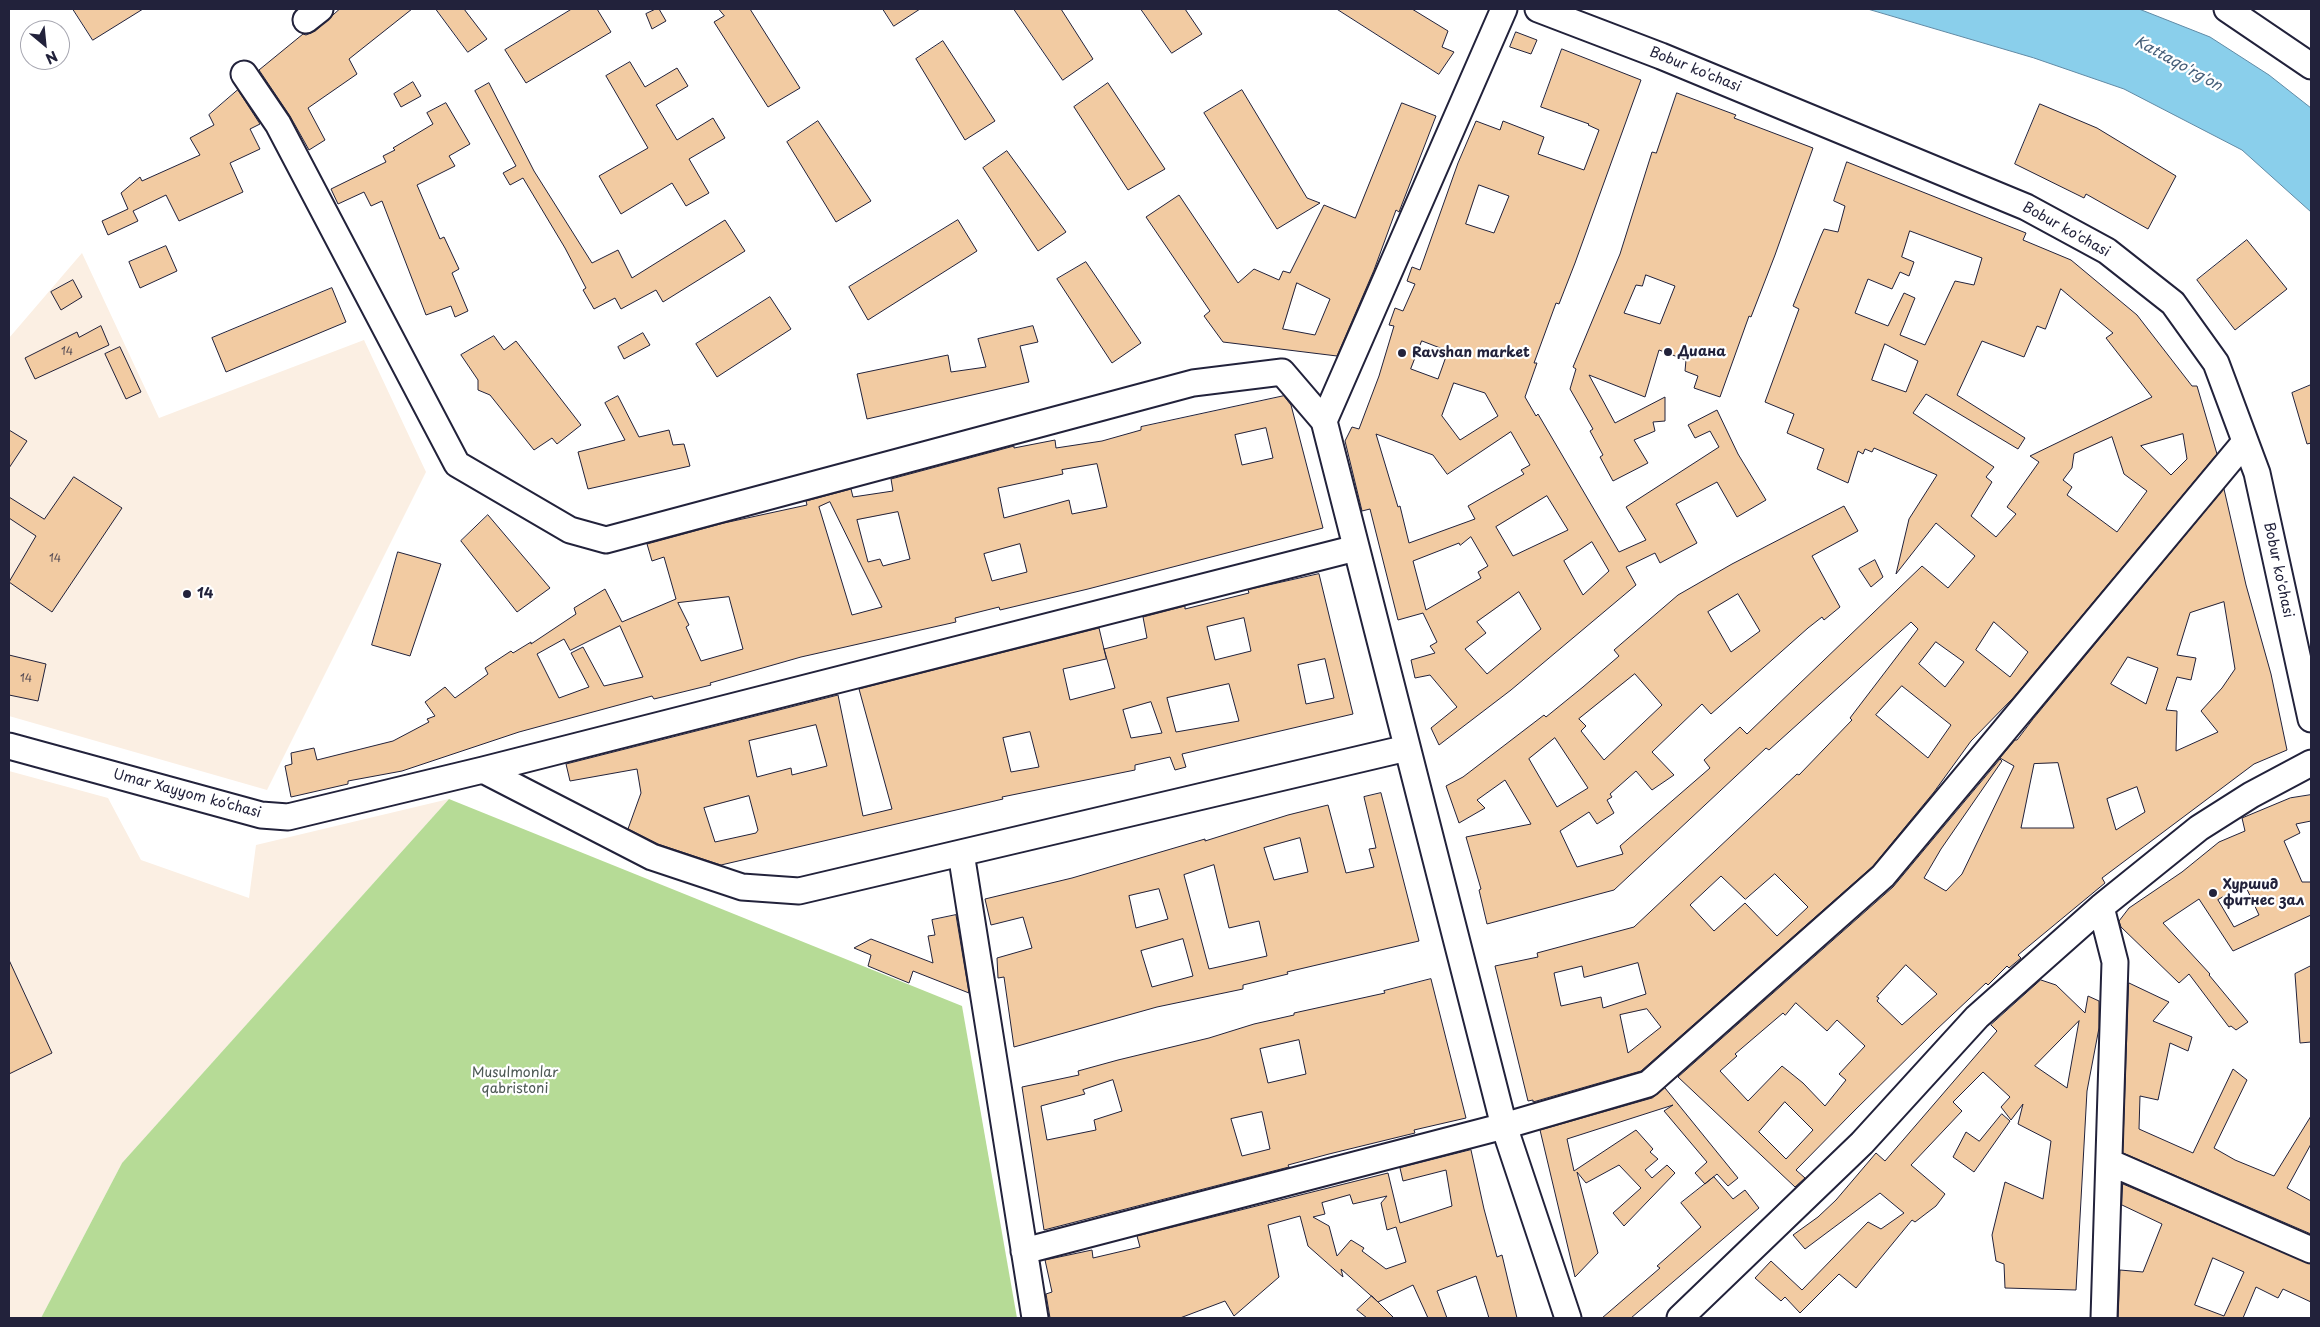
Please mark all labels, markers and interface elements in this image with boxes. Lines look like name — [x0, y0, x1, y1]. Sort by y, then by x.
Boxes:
north arrow — [20, 20, 70, 70]
water label: Kattaqo'rg'on — [2131, 33, 2225, 95]
street label: Bobur ko'chasi — [1647, 44, 1743, 96]
text: N — [42, 46, 62, 70]
street label: Bobur ko'chasi — [2019, 199, 2113, 261]
place label: Диана — [1678, 344, 1726, 360]
house number: 14 — [61, 345, 73, 359]
place label: Ravshan market — [1412, 345, 1530, 361]
marker: Диана — [1662, 346, 1674, 358]
marker: Ravshan market — [1396, 347, 1408, 359]
street label: Bobur ko'chasi — [2260, 521, 2296, 619]
house number: 14 — [49, 552, 61, 566]
place label: 14 — [197, 586, 213, 602]
marker: 14 — [181, 588, 193, 600]
house number: 14 — [20, 672, 32, 686]
street label: Umar Xayyom ko‘chasi — [111, 766, 263, 822]
place label: Хуршид фитнес зал — [2223, 877, 2304, 910]
marker: Хуршид фитнес зал — [2207, 887, 2219, 899]
park label: Musulmonlar qabristoni — [472, 1065, 558, 1098]

